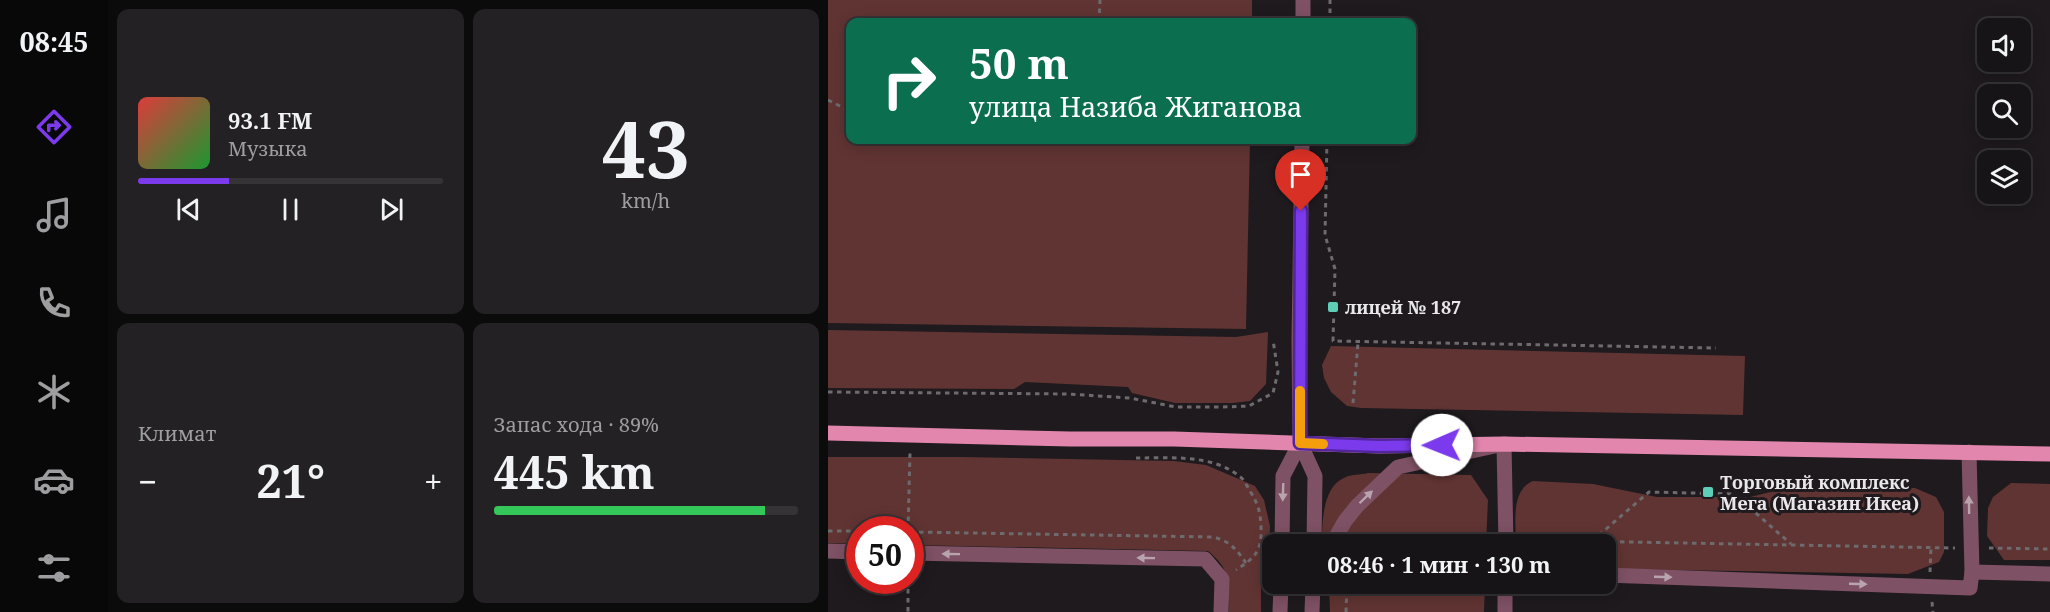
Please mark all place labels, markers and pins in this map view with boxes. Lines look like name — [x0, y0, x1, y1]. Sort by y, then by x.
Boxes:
pin — [1275, 149, 1326, 211]
place label: лицей № 187 — [1345, 295, 1461, 319]
marker: лицей № 187 — [1326, 300, 1340, 314]
place label: Торговый комплекс Мега (Магазин Икеа) — [1720, 470, 1919, 515]
marker: Торговый комплекс Мега (Магазин Икеа) — [1701, 485, 1715, 499]

